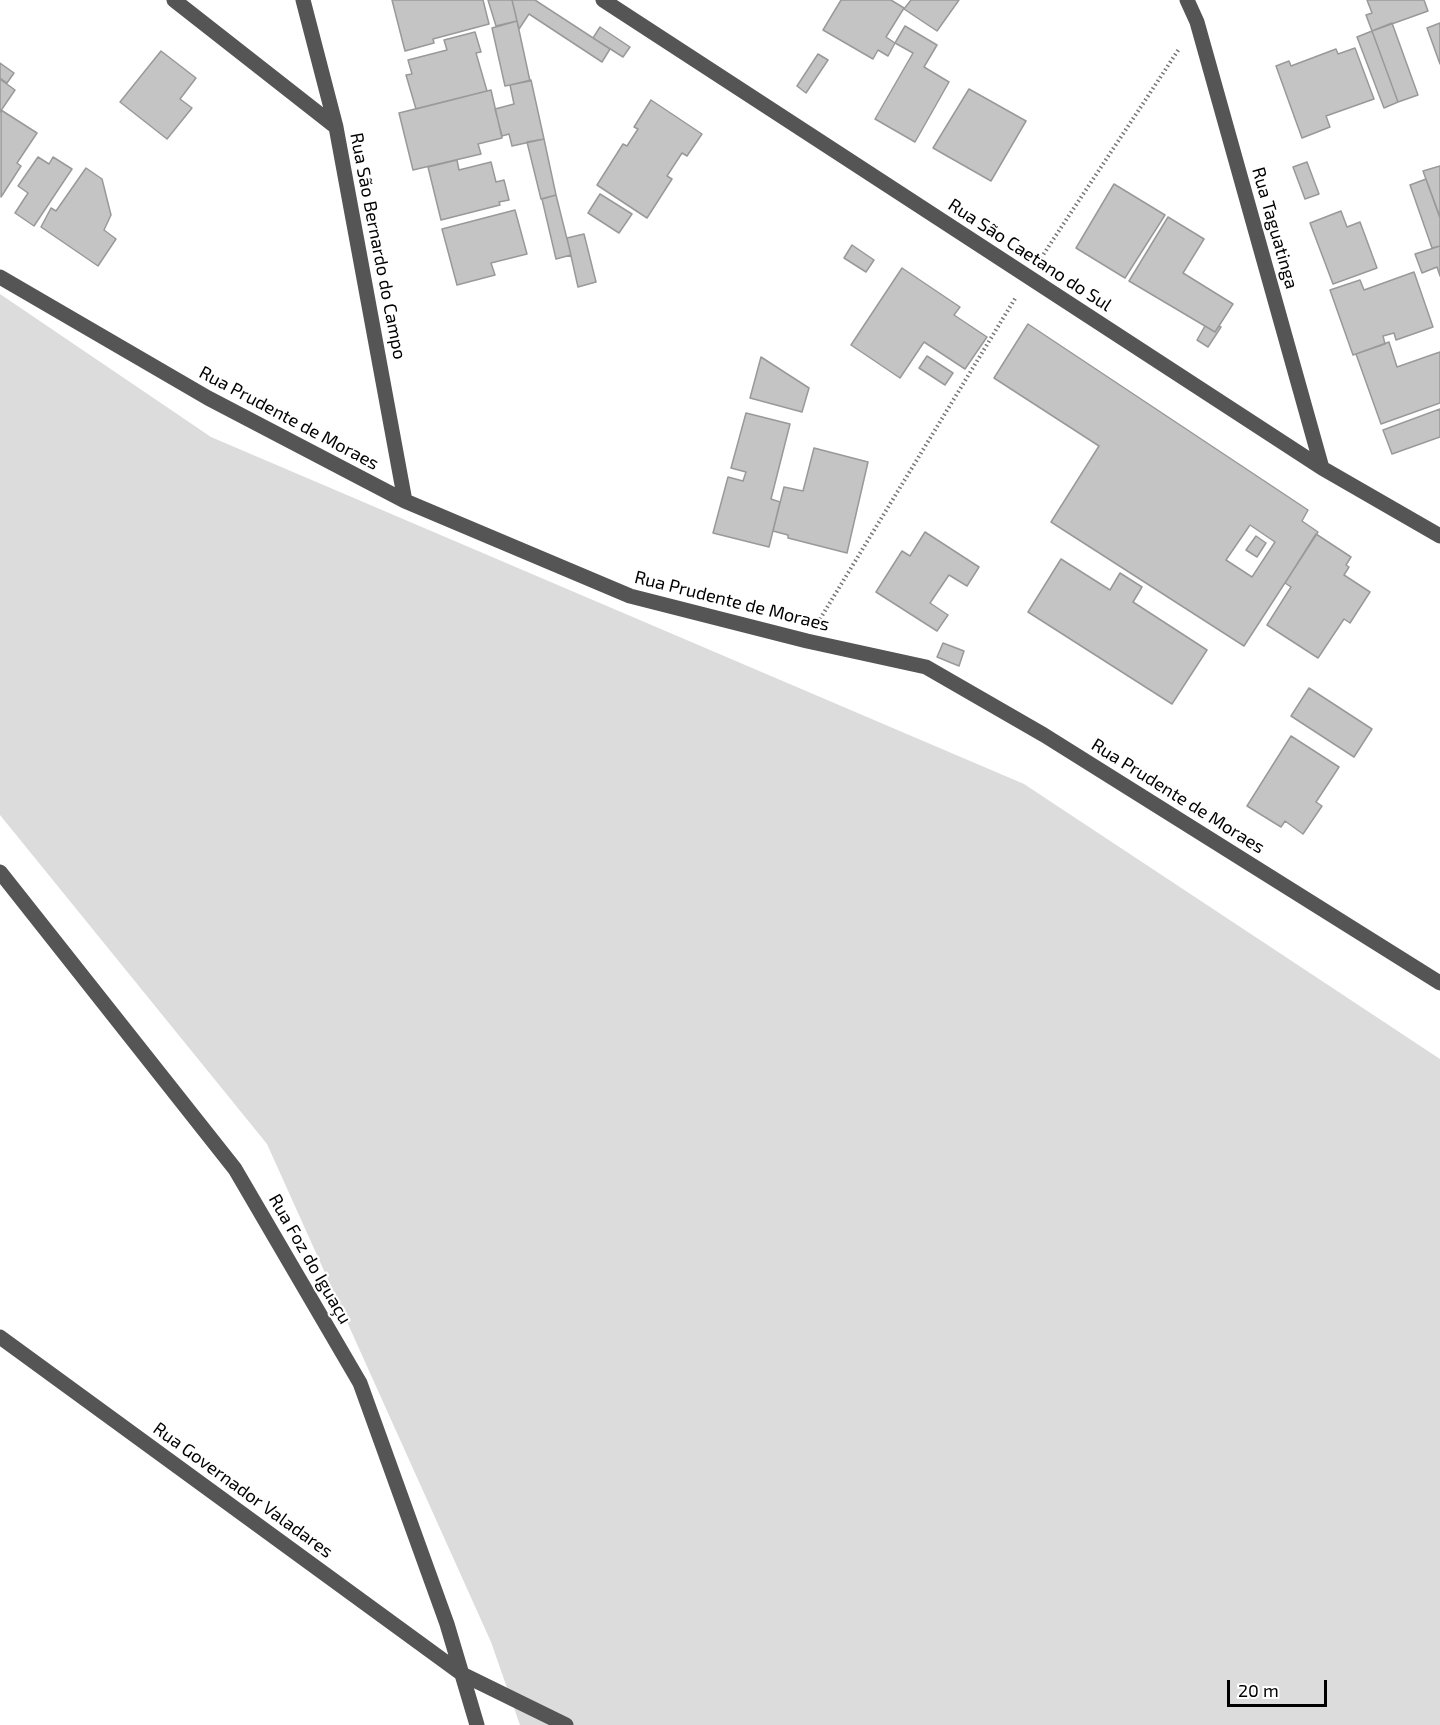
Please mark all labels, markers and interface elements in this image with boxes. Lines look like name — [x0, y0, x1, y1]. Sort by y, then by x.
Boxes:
street label: Rua São Bernardo do Campo — [345, 131, 411, 361]
street label: Rua Taguatinga — [1247, 165, 1303, 291]
street label: Rua São Caetano do Sul — [944, 194, 1116, 316]
street label: Rua Prudente de Moraes — [196, 361, 382, 475]
street label: Rua Prudente de Moraes — [632, 566, 832, 636]
street label: Rua Prudente de Moraes — [1087, 734, 1269, 858]
street label: Rua Foz do Iguaçu — [264, 1190, 356, 1328]
street label: Rua Governador Valadares — [149, 1418, 337, 1562]
scale bar — [1230, 1668, 1330, 1706]
text: 20 m — [1238, 1679, 1279, 1701]

